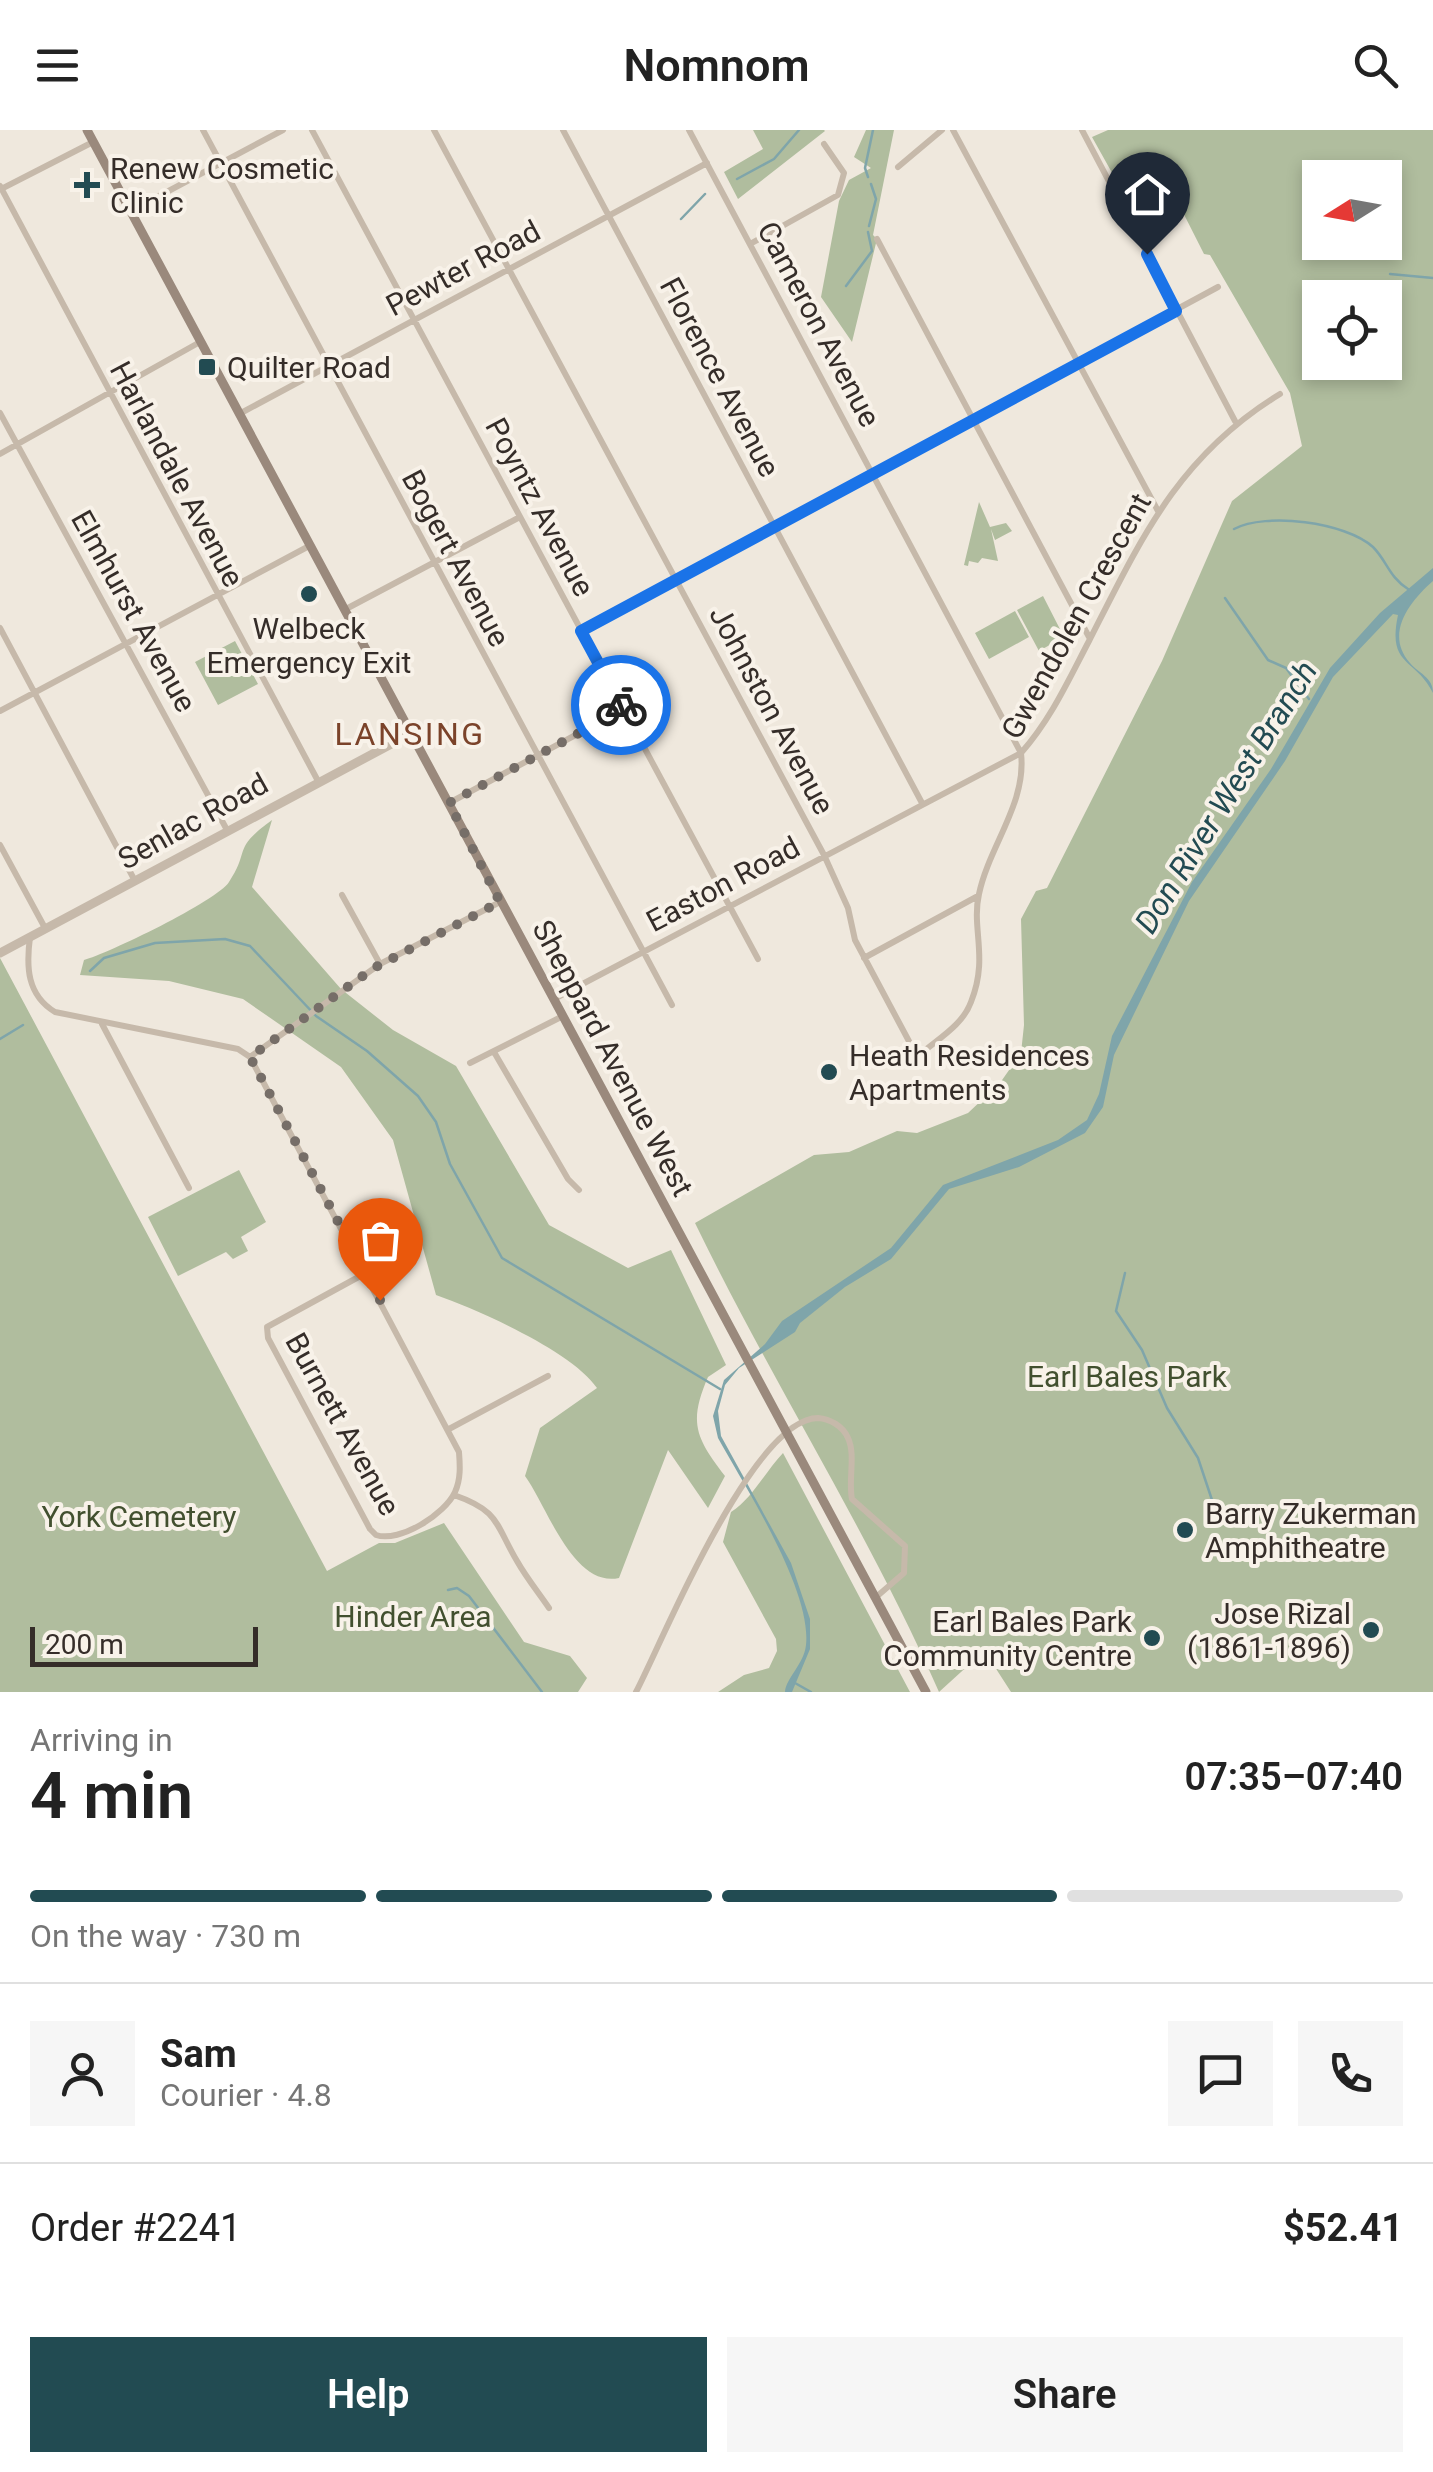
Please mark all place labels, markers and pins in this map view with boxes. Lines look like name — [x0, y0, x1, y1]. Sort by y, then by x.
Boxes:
place label: Renew Cosmetic Clinic — [110, 151, 334, 220]
pin — [1105, 152, 1190, 255]
marker: Renew Cosmetic Clinic — [74, 172, 100, 198]
place label: Quilter Road — [227, 350, 391, 385]
marker: Quilter Road — [196, 356, 218, 378]
marker: Welbeck Emergency Exit — [298, 583, 320, 605]
place label: Welbeck Emergency Exit — [207, 611, 411, 680]
place label: Heath Residences Apartments — [849, 1038, 1090, 1107]
marker: Heath Residences Apartments — [818, 1061, 840, 1083]
pin — [338, 1198, 423, 1301]
place label: Barry Zukerman Amphitheatre — [1205, 1496, 1417, 1565]
marker: Barry Zukerman Amphitheatre — [1174, 1519, 1196, 1541]
place label: Jose Rizal (1861-1896) — [1187, 1596, 1351, 1665]
place label: Earl Bales Park Community Centre — [883, 1604, 1133, 1673]
marker: Jose Rizal (1861-1896) — [1360, 1619, 1382, 1641]
marker: Earl Bales Park Community Centre — [1141, 1627, 1163, 1649]

